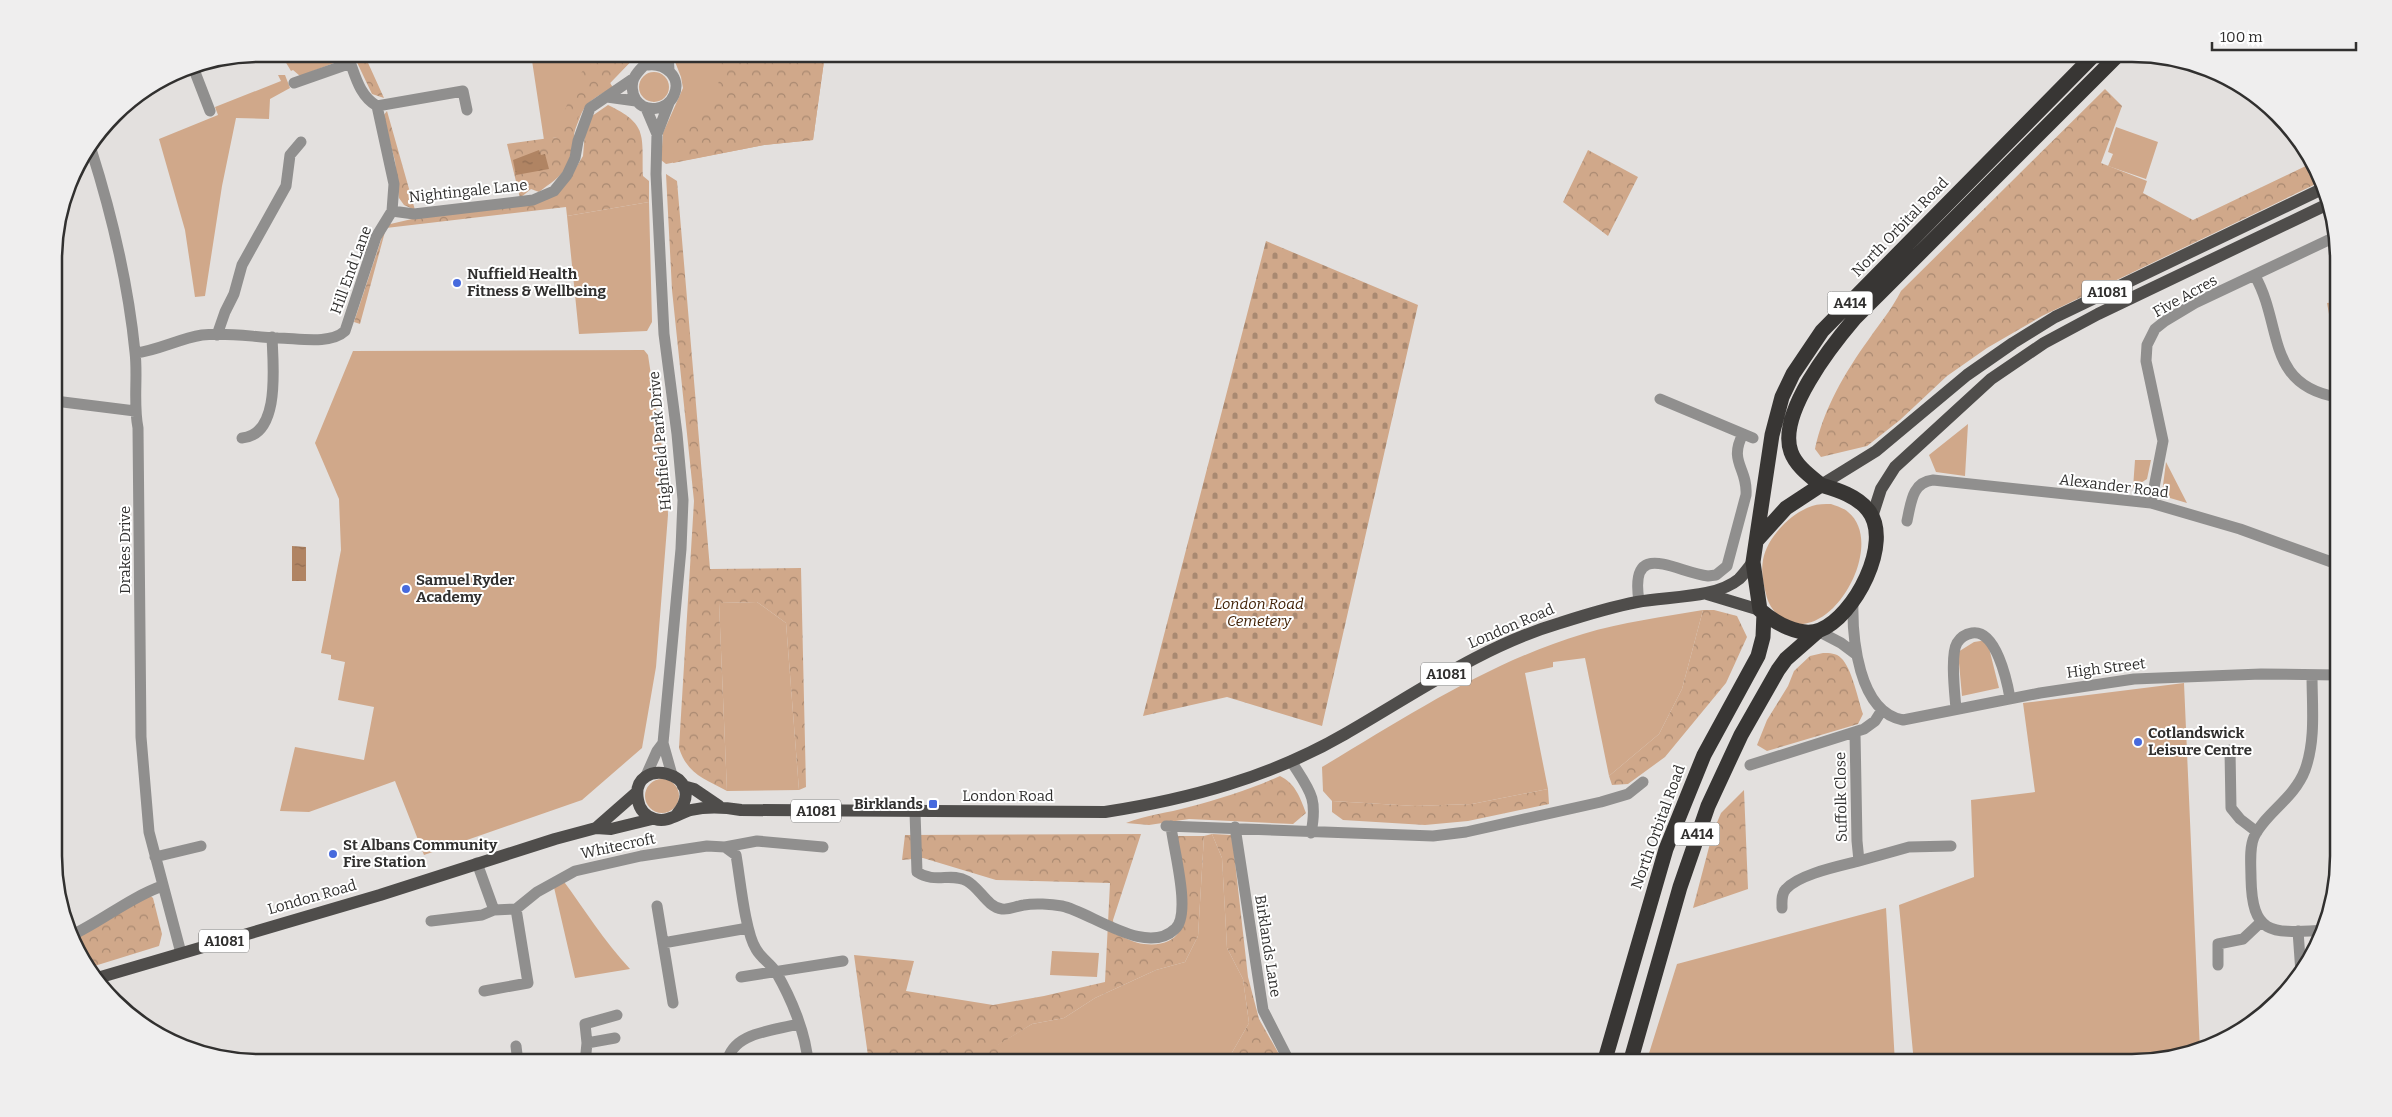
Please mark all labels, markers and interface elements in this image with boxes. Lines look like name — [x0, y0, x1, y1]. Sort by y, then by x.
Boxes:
scale bar — [2212, 20, 2356, 52]
text: 100 m — [2220, 28, 2263, 46]
street label: North Orbital Road — [1848, 174, 1952, 280]
street label: Nightingale Lane — [408, 176, 528, 206]
street label: Hill End Lane — [327, 223, 375, 317]
place label: Nuffield Health Fitness & Wellbeing — [467, 265, 606, 300]
street label: Five Acres — [2150, 271, 2220, 321]
marker: Nuffield Health Fitness & Wellbeing — [451, 277, 463, 289]
road number: A1081 — [2082, 280, 2132, 304]
road number: A414 — [1828, 292, 1872, 314]
street label: Highfield Park Drive — [645, 371, 675, 511]
street label: Alexander Road — [2058, 470, 2170, 502]
street label: Drakes Drive — [116, 506, 134, 594]
place label: Samuel Ryder Academy — [416, 571, 515, 606]
marker: Samuel Ryder Academy — [400, 583, 412, 595]
park label: London Road Cemetery — [1214, 595, 1304, 630]
street label: London Road — [1465, 600, 1557, 652]
street label: High Street — [2066, 654, 2147, 682]
road number: A1081 — [1421, 662, 1471, 686]
place label: Cotlandswick Leisure Centre — [2148, 724, 2252, 759]
marker: Cotlandswick Leisure Centre — [2132, 736, 2144, 748]
street label: Suffolk Close — [1831, 752, 1851, 842]
street label: North Orbital Road — [1627, 762, 1689, 892]
street label: London Road — [962, 787, 1054, 805]
place label: Birklands — [854, 795, 923, 813]
marker: Birklands — [927, 798, 939, 810]
road number: A1081 — [791, 799, 841, 822]
road number: A414 — [1674, 822, 1720, 846]
street label: Whitecroft — [579, 829, 657, 863]
place label: St Albans Community Fire Station — [343, 836, 498, 871]
marker: St Albans Community Fire Station — [327, 848, 339, 860]
street label: London Road — [266, 876, 359, 918]
street label: Birklands Lane — [1251, 894, 1285, 998]
road number: A1081 — [199, 929, 249, 952]

